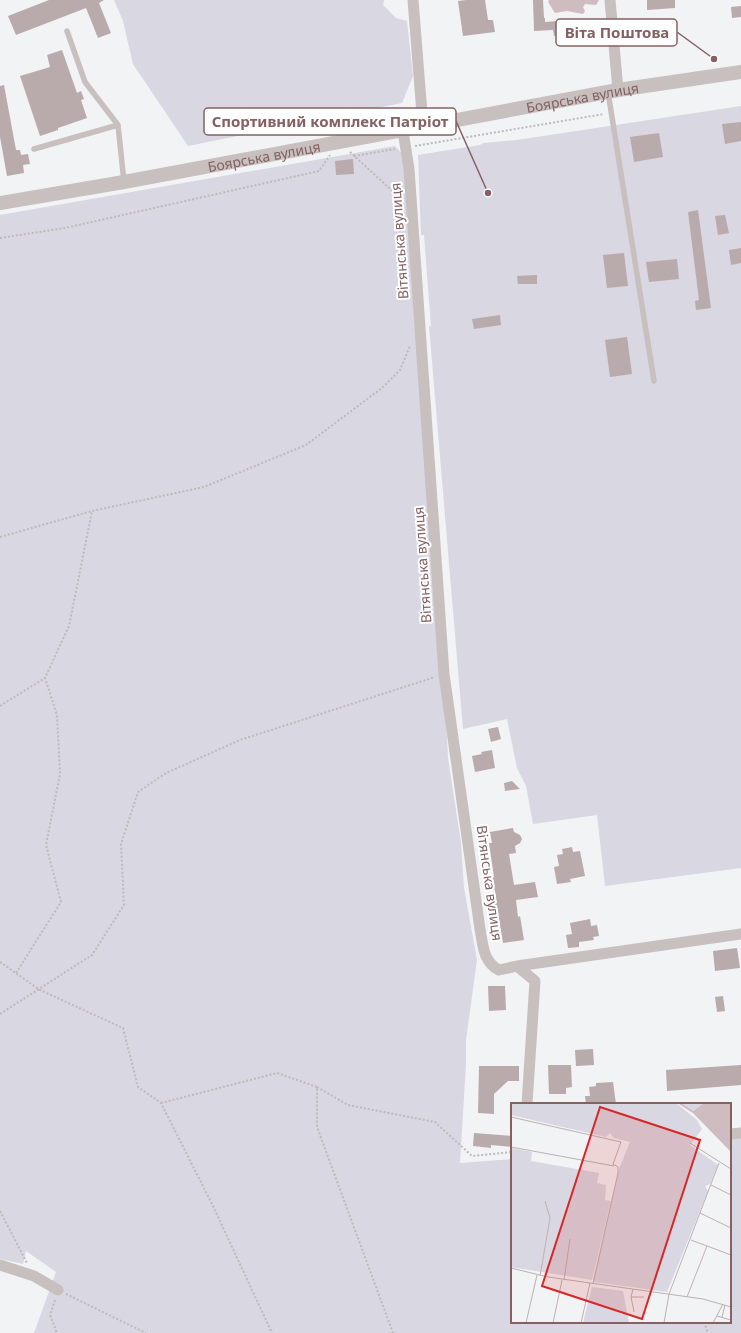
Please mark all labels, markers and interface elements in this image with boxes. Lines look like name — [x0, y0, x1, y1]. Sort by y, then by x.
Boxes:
callout: Віта Поштова — [556, 19, 677, 46]
text: Віта Поштова — [565, 22, 669, 42]
street label: Боярська вулиця — [524, 78, 640, 116]
callout: Спортивний комплекс Патріот — [204, 108, 456, 135]
text: Спортивний комплекс Патріот — [212, 111, 449, 131]
street label: Боярська вулиця — [206, 136, 322, 176]
street label: Вітянська вулиця — [385, 182, 413, 300]
street label: Вітянська вулиця — [408, 506, 436, 624]
street label: Вітянська вулиця — [472, 824, 508, 942]
inset map — [511, 1103, 731, 1323]

